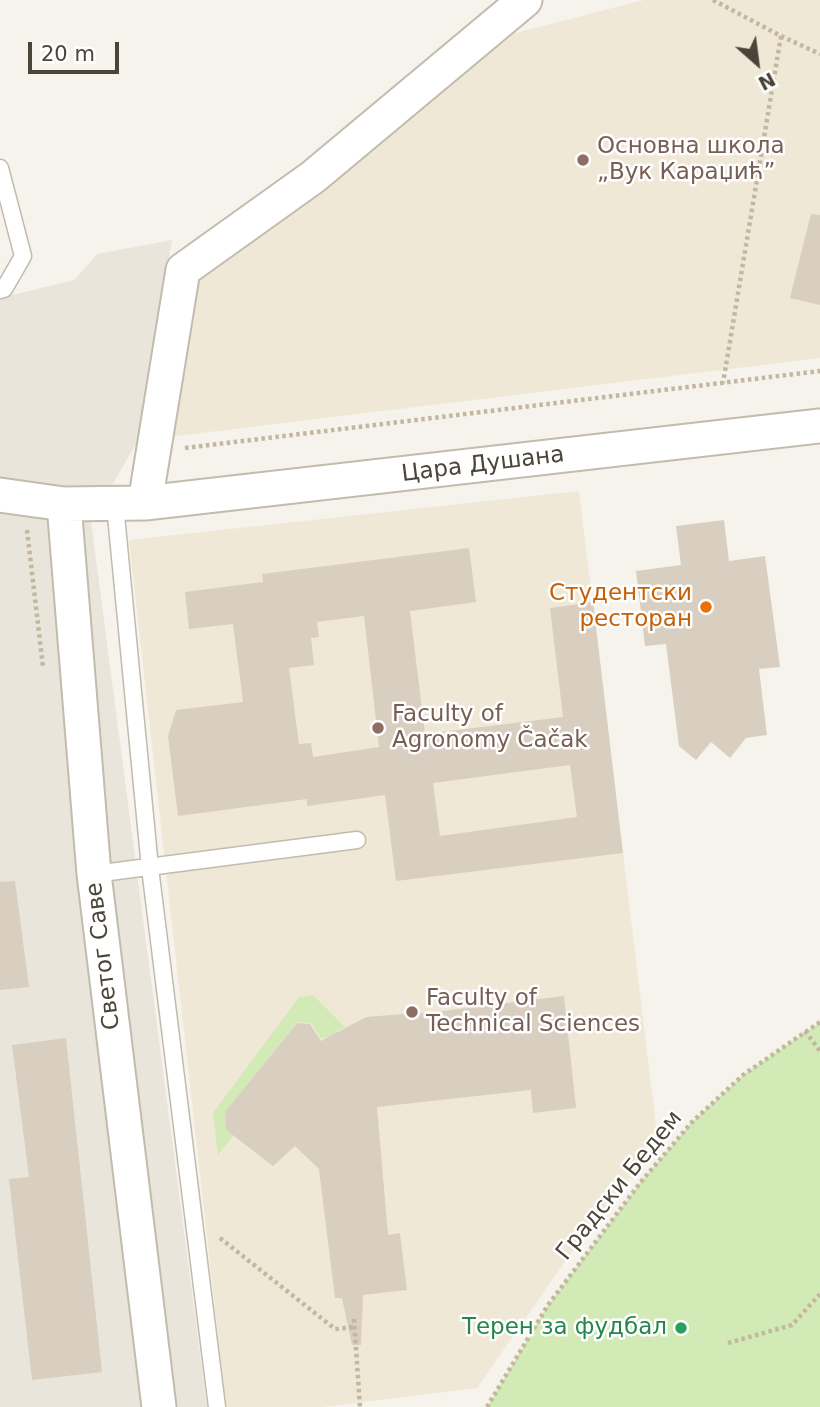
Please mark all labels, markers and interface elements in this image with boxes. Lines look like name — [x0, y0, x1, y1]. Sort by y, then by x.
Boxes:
scale bar — [32, 28, 122, 72]
north arrow — [722, 28, 792, 98]
text: 20 m — [41, 42, 95, 66]
text: N — [755, 68, 779, 95]
place label: Основна школа „Вук Караџић” — [597, 133, 785, 187]
marker: Основна школа „Вук Караџић” — [575, 152, 591, 168]
street label: Цара Душана — [400, 441, 566, 489]
place label: Студентски ресторан — [549, 580, 692, 634]
marker: Студентски ресторан — [698, 599, 714, 615]
place label: Faculty of Agronomy Čačak — [392, 701, 588, 755]
marker: Faculty of Agronomy Čačak — [370, 720, 386, 736]
street label: Светог Саве — [81, 881, 127, 1031]
place label: Faculty of Technical Sciences — [426, 985, 640, 1039]
marker: Faculty of Technical Sciences — [404, 1004, 420, 1020]
street label: Градски Бедем — [551, 1106, 689, 1266]
place label: Терен за фудбал — [462, 1314, 667, 1342]
marker: Терен за фудбал — [673, 1320, 689, 1336]

